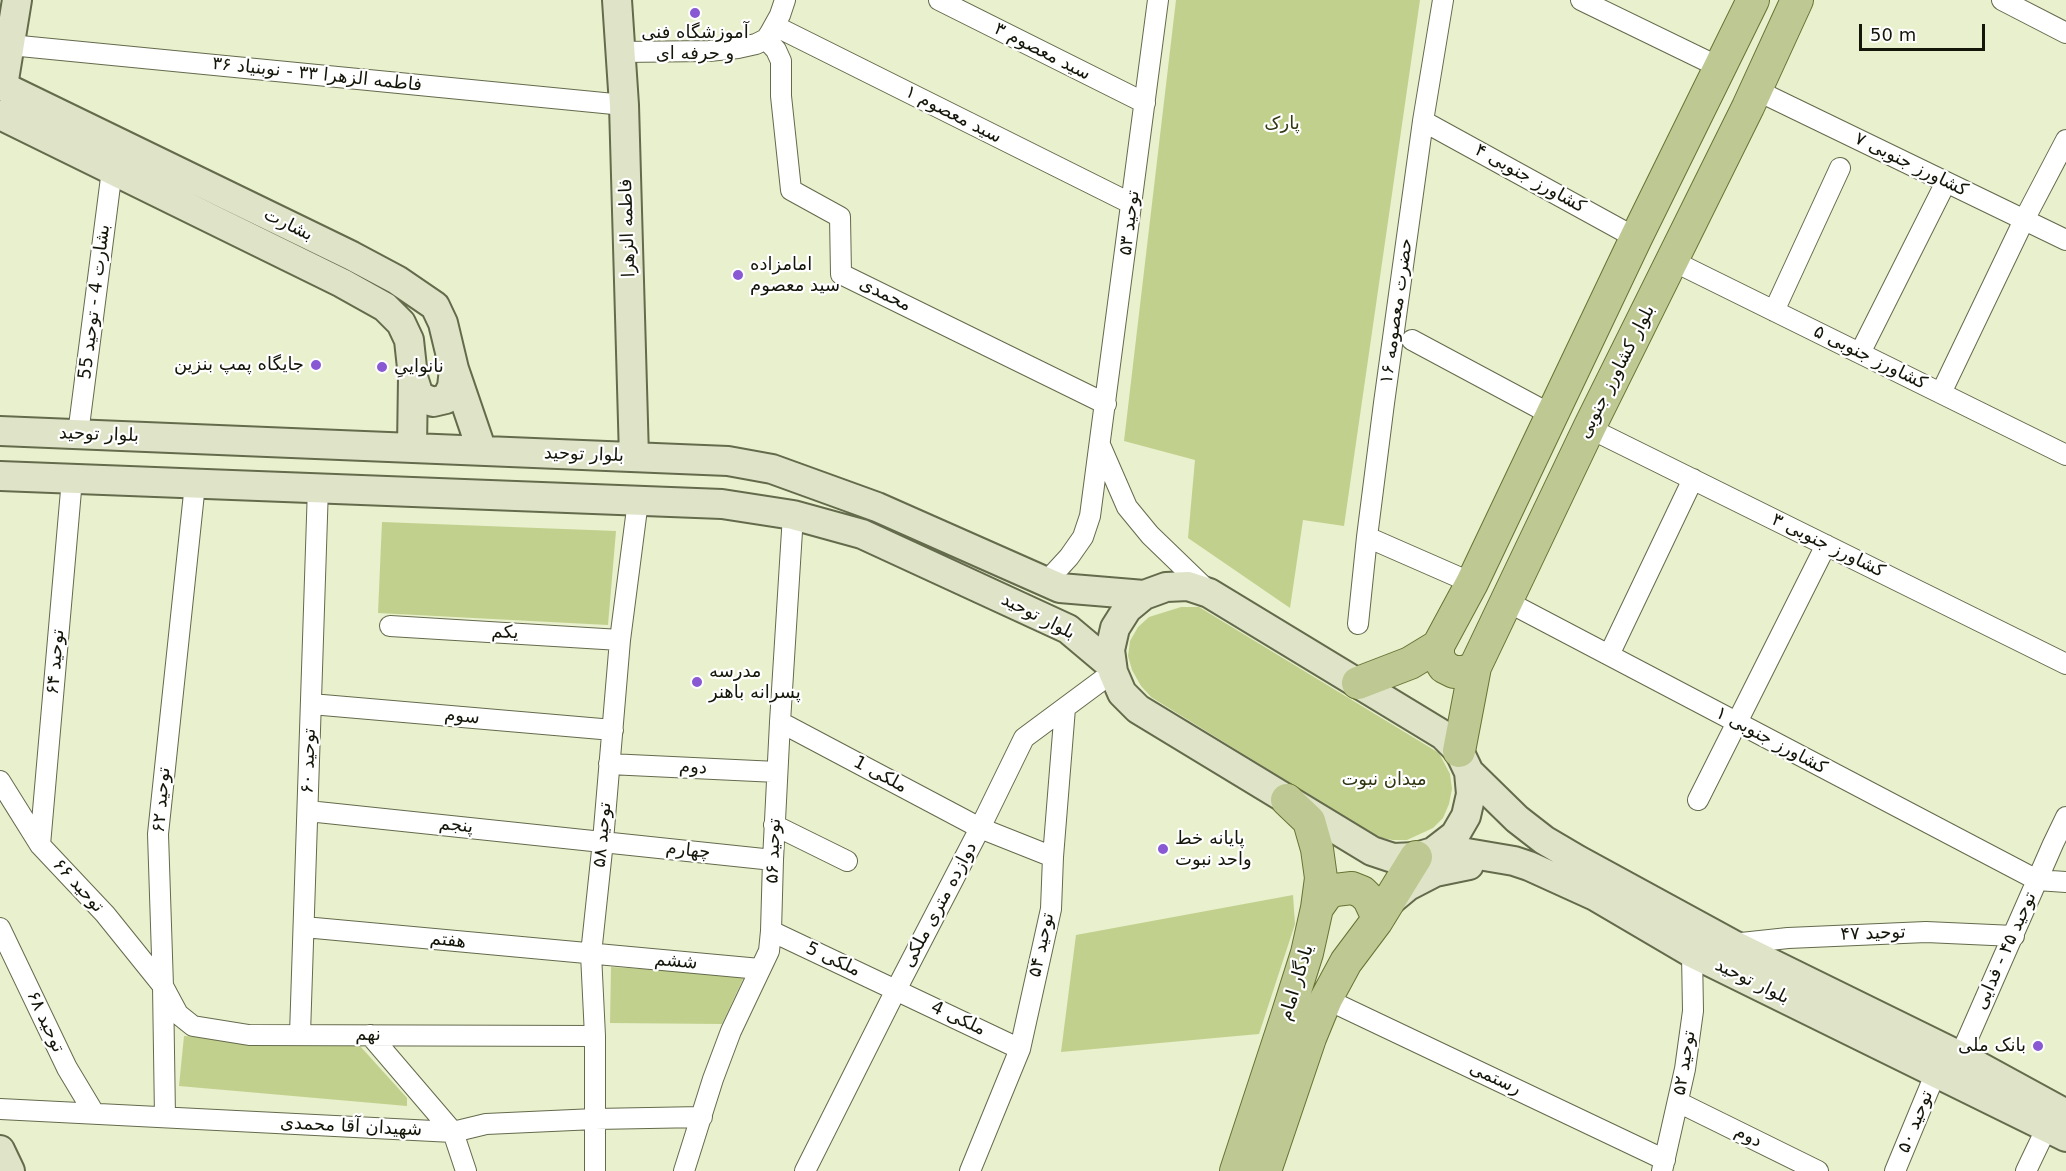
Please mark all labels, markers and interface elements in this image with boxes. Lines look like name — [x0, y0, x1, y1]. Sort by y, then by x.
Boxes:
marker: آموزشگاه فنی و حرفه ای — [688, 6, 702, 20]
scale bar — [1862, 12, 1988, 50]
street label: سید معصوم ۳ — [990, 18, 1094, 86]
place label: آموزشگاه فنی و حرفه ای — [641, 22, 749, 64]
text: 50 m — [1870, 24, 1916, 45]
street label: فاطمه الزهرا ۳۳ - نوبنیاد ۳۶ — [211, 53, 423, 97]
street label: سید معصوم ۱ — [901, 81, 1005, 149]
park label: پارک — [1264, 113, 1300, 135]
street label: کشاورز جنوبی ۷ — [1851, 128, 1971, 202]
street label: کشاورز جنوبی ۴ — [1471, 140, 1589, 218]
street label: فاطمه الزهرا — [615, 178, 641, 278]
street label: توحید ۵۳ — [1115, 189, 1145, 257]
street label: بشارت — [260, 204, 316, 246]
street label: بشارت 4 - توحید 55 — [75, 223, 115, 381]
street label: حضرت معصومه ۱۶ — [1376, 237, 1418, 385]
place label: امامزاده سید معصوم — [750, 254, 840, 296]
marker: امامزاده سید معصوم — [731, 268, 745, 282]
street label: محمدی — [855, 273, 915, 317]
street label: بلوار کشاورز جنوبی — [1574, 301, 1660, 443]
street label: کشاورز جنوبی ۵ — [1810, 321, 1930, 395]
place label: جایگاه پمپ بنزین — [174, 354, 304, 376]
place label: نانواییِ — [394, 356, 444, 378]
marker: جایگاه پمپ بنزین — [309, 358, 323, 372]
marker: نانواییِ — [375, 360, 389, 374]
street label: بلوار توحید — [59, 423, 139, 447]
street label: بلوار توحید — [544, 443, 624, 467]
street label: کشاورز جنوبی ۳ — [1768, 509, 1888, 583]
street label: بلوار توحید — [997, 589, 1079, 645]
street label: یکم — [491, 622, 519, 644]
street label: توحید ۶۴ — [42, 628, 70, 696]
place label: مدرسه پسرانه باهنر — [709, 661, 801, 704]
marker: مدرسه پسرانه باهنر — [690, 675, 704, 689]
street label: کشاورز جنوبی ۱ — [1712, 703, 1830, 779]
street label: سوم — [443, 705, 481, 729]
street label: توحید ۶۰ — [297, 728, 321, 794]
street label: ملکی 1 — [849, 752, 911, 798]
street label: دوم — [679, 756, 707, 780]
street label: توحید ۶۲ — [148, 766, 176, 834]
park label: میدان نبوت — [1341, 769, 1427, 791]
street label: توحید ۵۸ — [589, 801, 617, 869]
street label: پنجم — [438, 813, 474, 839]
street label: توحید ۵۶ — [762, 818, 786, 884]
place label: پایانه خط واحد نبوت — [1175, 828, 1252, 870]
street label: چهارم — [665, 838, 711, 864]
street label: دوازده متری ملکی — [898, 839, 982, 971]
marker: پایانه خط واحد نبوت — [1156, 842, 1170, 856]
street label: توحید ۶۶ — [48, 855, 108, 917]
street label: توحید ۴۵ - فدایی — [1970, 889, 2042, 1013]
street label: توحید ۵۴ — [1025, 911, 1059, 979]
street label: توحید ۴۷ — [1840, 922, 1906, 946]
street label: هفتم — [429, 928, 467, 954]
street label: ملکی 5 — [802, 938, 864, 982]
street label: یادگار امام — [1275, 942, 1319, 1024]
street label: ششم — [654, 949, 698, 975]
street label: بلوار توحید — [1711, 955, 1793, 1009]
street label: توحید ۶۸ — [21, 988, 69, 1056]
street label: ملکی 4 — [927, 997, 989, 1041]
street label: نهم — [355, 1024, 381, 1046]
street label: توحید ۵۲ — [1669, 1029, 1701, 1097]
place label: بانک ملی — [1958, 1035, 2026, 1057]
marker: بانک ملی — [2031, 1039, 2045, 1053]
street label: رستمی — [1466, 1058, 1524, 1100]
street label: توحید ۵۰ — [1894, 1088, 1938, 1156]
street label: شهیدان آقا محمدی — [279, 1112, 423, 1142]
street label: دوم — [1731, 1121, 1765, 1153]

